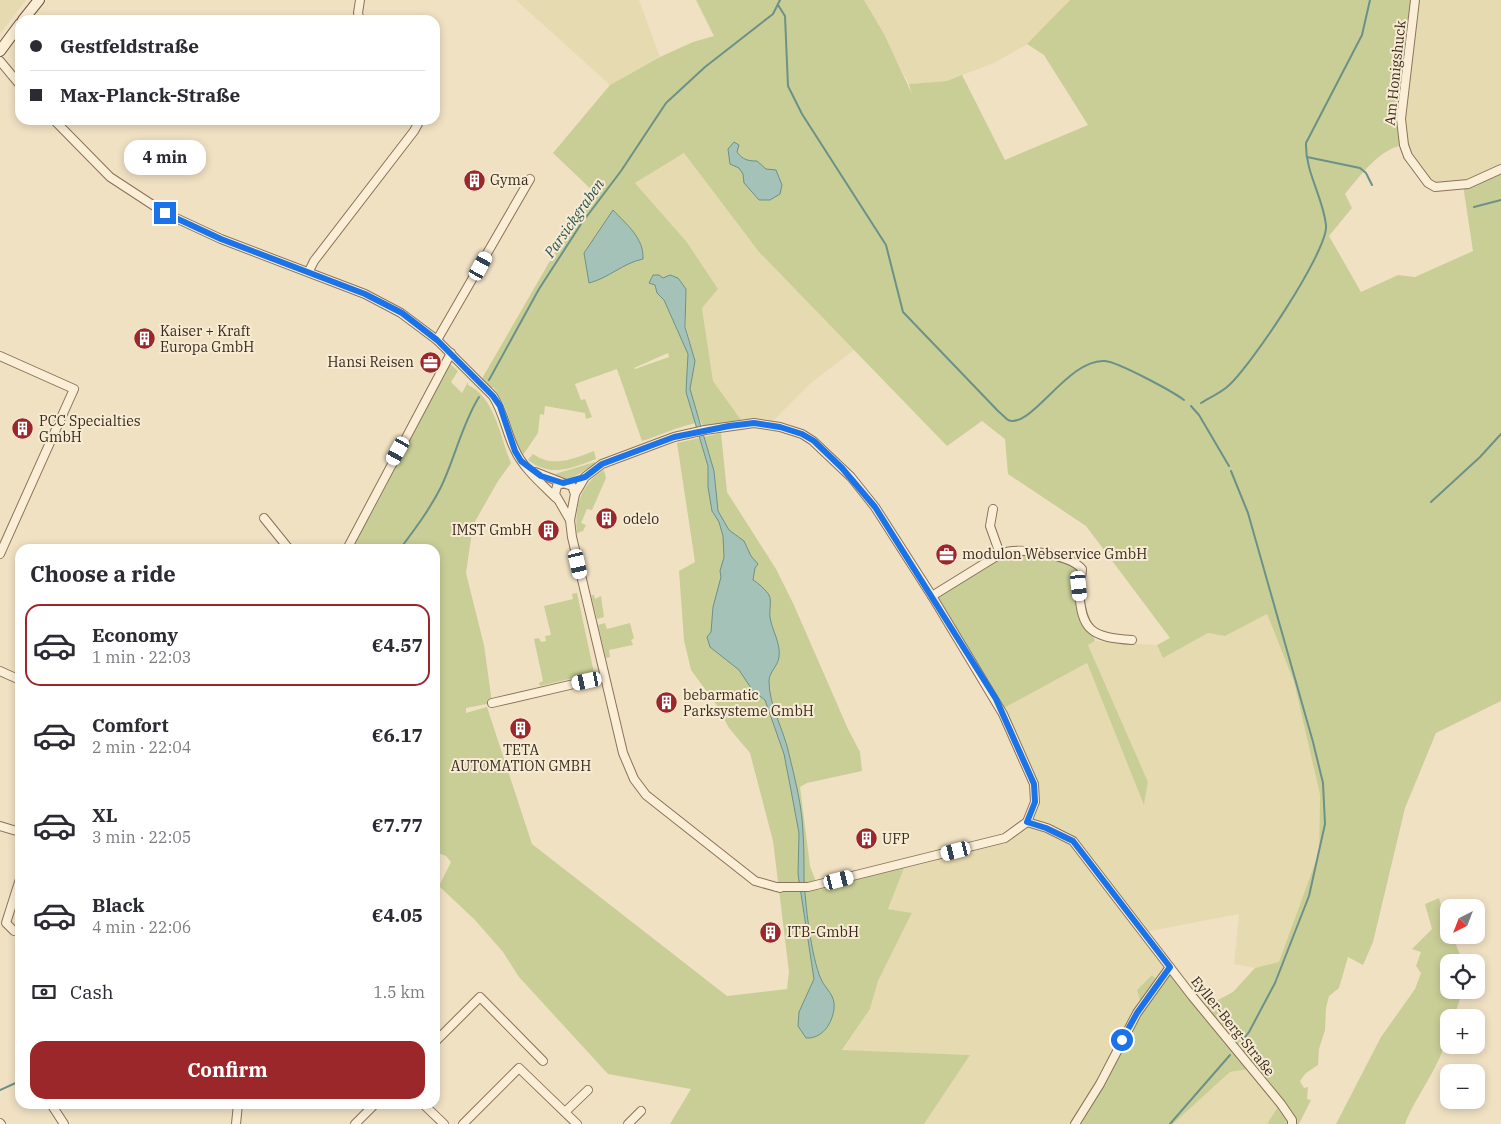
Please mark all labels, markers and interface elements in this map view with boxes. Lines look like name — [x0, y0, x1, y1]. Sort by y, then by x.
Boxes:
street label: Am Honigshuck — [1381, 19, 1410, 127]
text: Gestfeldstraße — [60, 34, 199, 58]
text: Max-Planck-Straße — [60, 83, 240, 107]
callout: 4 min — [124, 140, 206, 176]
text: 4 min — [143, 147, 187, 167]
building icon: Gyma — [462, 168, 486, 192]
place label: Gyma — [490, 171, 529, 189]
water label: Parsickgraben — [539, 174, 608, 262]
route end — [154, 202, 176, 224]
car — [467, 249, 494, 283]
place label: Kaiser + Kraft Europa GmbH — [160, 322, 254, 356]
building icon: Kaiser + Kraft Europa GmbH — [132, 327, 156, 351]
office icon: Hansi Reisen — [418, 350, 442, 374]
place label: Hansi Reisen — [328, 353, 414, 371]
place label: PCC Specialties GmbH — [39, 412, 141, 446]
building icon: PCC Specialties GmbH — [11, 417, 35, 441]
car — [384, 434, 411, 468]
building icon: odelo — [595, 507, 619, 531]
place label: odelo — [623, 510, 659, 528]
building icon: IMST GmbH — [536, 518, 560, 542]
place label: IMST GmbH — [452, 521, 532, 539]
office icon: modulon Webservice GmbH — [934, 542, 958, 566]
place label: modulon Webservice GmbH — [962, 545, 1147, 563]
car — [567, 548, 588, 580]
text: Choose a ride — [30, 559, 176, 588]
car — [1069, 570, 1088, 602]
icon: car — [32, 623, 77, 668]
text: Economy — [92, 623, 178, 647]
text: €4.57 — [372, 633, 423, 657]
text: 1 min · 22:03 — [92, 647, 191, 667]
car — [570, 671, 603, 691]
place label: bebarmatic Parksysteme GmbH — [683, 686, 814, 720]
building icon: bebarmatic Parksysteme GmbH — [655, 691, 679, 715]
icon: car — [32, 713, 77, 758]
text: Comfort — [92, 713, 169, 737]
building icon: TETA AUTOMATION GMBH — [509, 716, 533, 740]
text: €6.17 — [372, 723, 423, 747]
text: 2 min · 22:04 — [92, 737, 191, 757]
place label: TETA AUTOMATION GMBH — [451, 741, 591, 775]
icon: car — [32, 803, 77, 848]
text: XL — [92, 803, 118, 827]
text: €7.77 — [372, 813, 423, 837]
text: 3 min · 22:05 — [92, 827, 191, 847]
building icon: UFP — [854, 827, 878, 851]
place label: UFP — [882, 830, 910, 848]
car — [939, 840, 972, 862]
car — [822, 869, 855, 891]
icon: car — [32, 893, 77, 938]
text: Black — [92, 893, 144, 917]
north arrow — [1440, 899, 1485, 944]
map controls — [1440, 899, 1485, 1109]
text: €4.05 — [372, 903, 423, 927]
text: 4 min · 22:06 — [92, 917, 191, 937]
building icon: ITB-GmbH — [759, 920, 783, 944]
place label: ITB-GmbH — [787, 923, 859, 941]
button: locate — [1440, 954, 1485, 999]
street label: Eyller-Berg-Straße — [1187, 972, 1279, 1080]
icon: cash — [30, 978, 58, 1006]
text: Cash — [70, 980, 114, 1004]
text: 1.5 km — [373, 982, 425, 1002]
button: + — [1440, 1009, 1485, 1054]
route start — [1111, 1029, 1133, 1051]
button: Confirm — [30, 1041, 425, 1099]
button: − — [1440, 1064, 1485, 1109]

